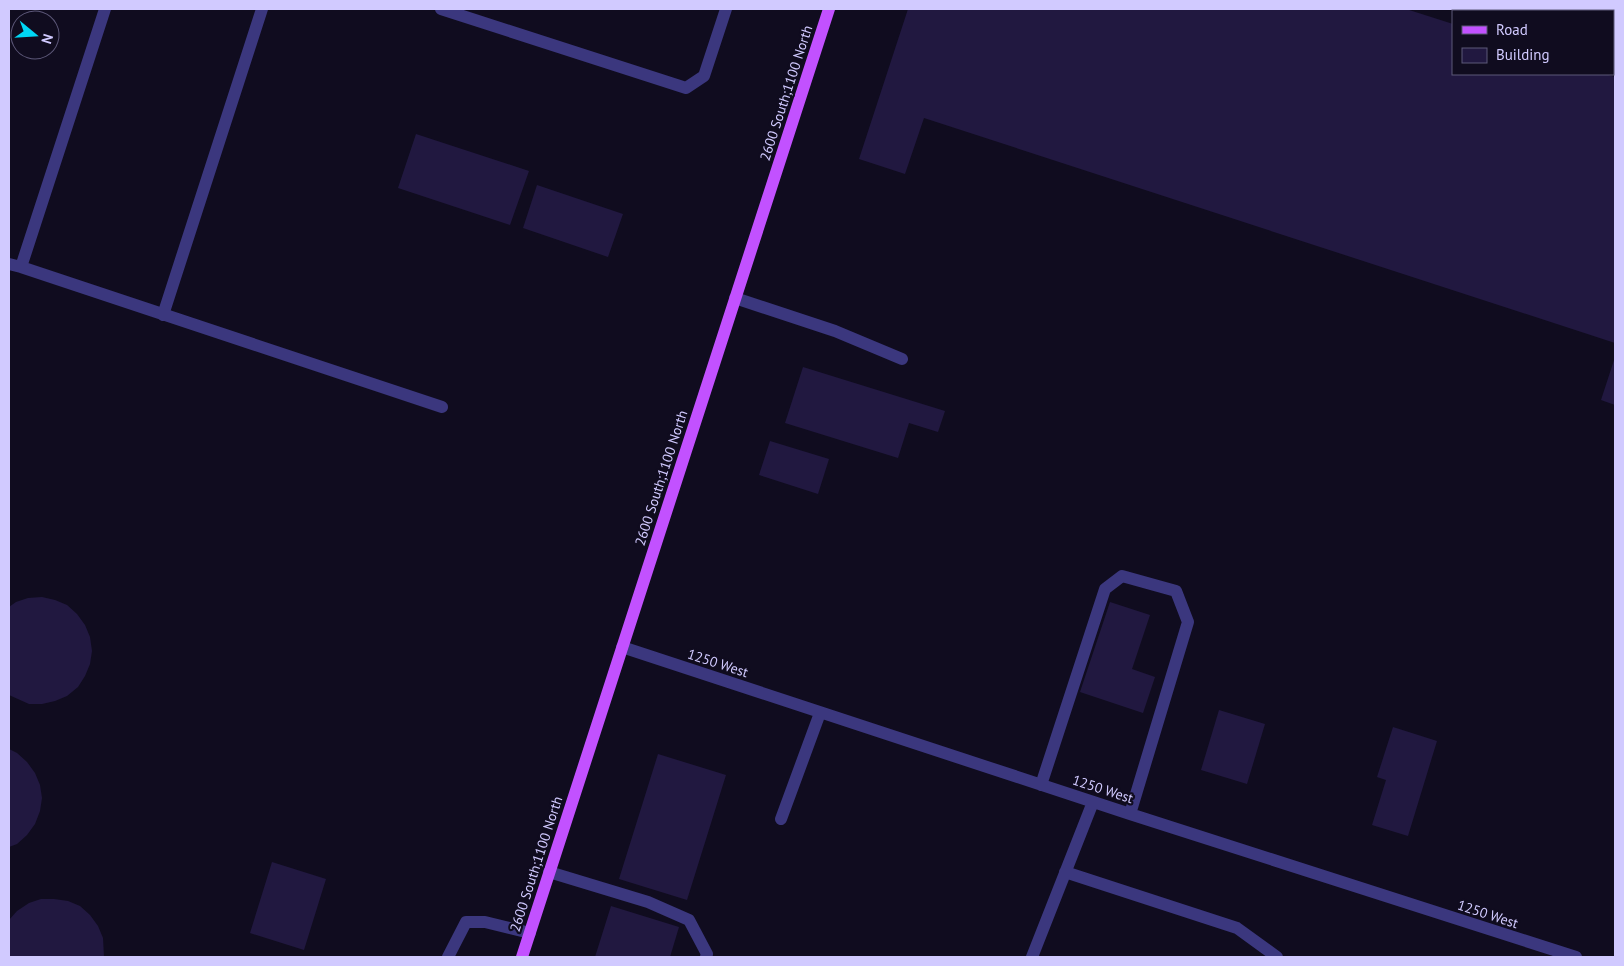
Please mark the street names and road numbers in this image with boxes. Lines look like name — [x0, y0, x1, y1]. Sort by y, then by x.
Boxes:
street label: 2600 South;1100 North — [756, 23, 816, 163]
street label: 2600 South;1100 North — [631, 408, 691, 548]
street label: 1250 West — [685, 645, 751, 681]
street label: 1250 West — [1070, 771, 1136, 807]
street label: 2600 South;1100 North — [506, 794, 566, 934]
street label: 1250 West — [1455, 896, 1521, 932]

